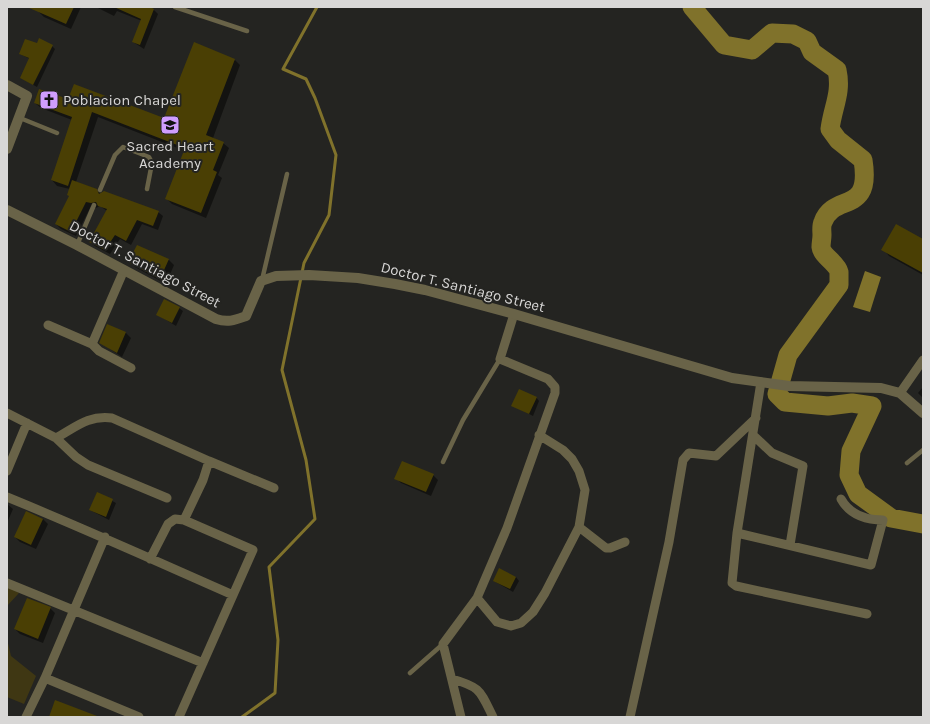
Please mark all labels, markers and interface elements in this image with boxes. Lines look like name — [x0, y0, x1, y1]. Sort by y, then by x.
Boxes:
church icon: Poblacion Chapel — [38, 89, 60, 111]
place label: Poblacion Chapel — [63, 91, 181, 109]
school or university icon: Sacred Heart Academy — [159, 114, 181, 136]
place label: Sacred Heart Academy — [126, 137, 214, 172]
street label: Doctor T. Santiago Street — [66, 216, 224, 312]
street label: Doctor T. Santiago Street — [379, 258, 547, 316]

